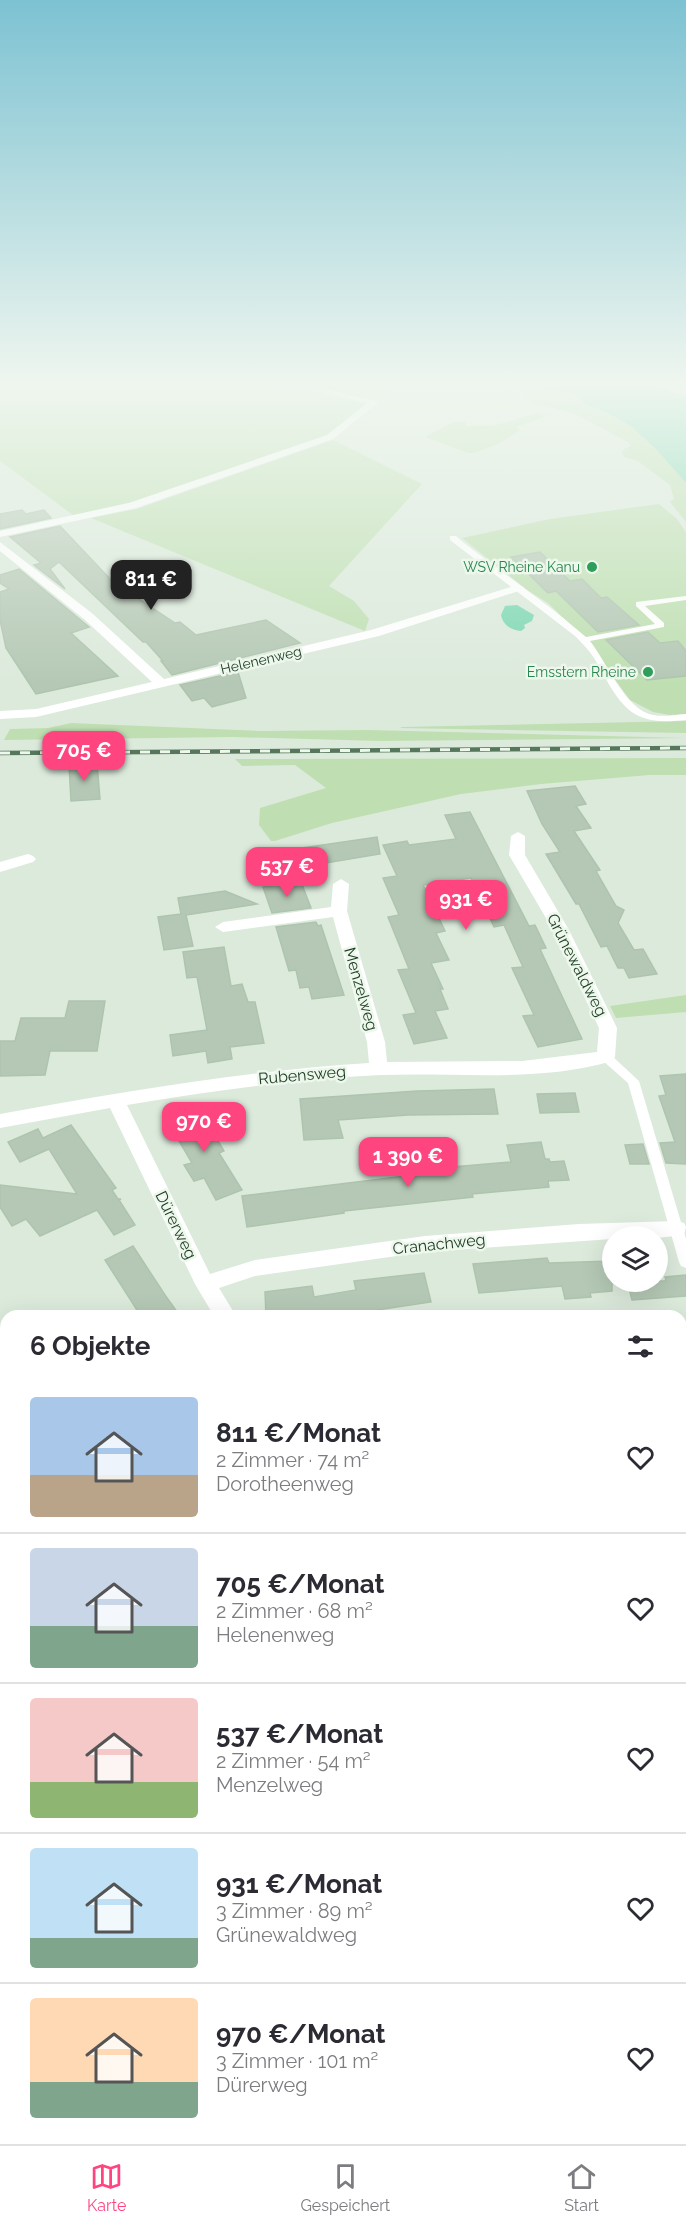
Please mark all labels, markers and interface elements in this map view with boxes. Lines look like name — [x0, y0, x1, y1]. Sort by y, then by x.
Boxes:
place label: WSV Rheine Kanu — [463, 559, 580, 575]
pin: 811 € — [109, 560, 193, 611]
marker: WSV Rheine Kanu — [585, 560, 599, 574]
text: 811 € — [125, 567, 177, 591]
street label: Helenenweg — [219, 643, 303, 677]
place label: Emsstern Rheine — [527, 664, 636, 680]
marker: Emsstern Rheine — [641, 665, 655, 679]
pin: 705 € — [42, 731, 126, 782]
text: 705 € — [56, 738, 112, 762]
pin: 537 € — [245, 847, 329, 898]
text: 537 € — [260, 854, 314, 878]
pin: 931 € — [424, 880, 508, 931]
text: 931 € — [439, 887, 493, 911]
street label: Grünewaldweg — [543, 910, 611, 1020]
street label: Menzelweg — [340, 945, 382, 1033]
street label: Rubensweg — [257, 1062, 347, 1088]
pin: 970 € — [162, 1102, 246, 1153]
text: 970 € — [176, 1109, 232, 1133]
pin: 1 390 € — [353, 1137, 463, 1188]
text: 1 390 € — [373, 1144, 443, 1168]
street label: Dürerweg — [151, 1188, 201, 1262]
map controls — [602, 1226, 668, 1292]
button: layers — [602, 1226, 668, 1292]
street label: Cranachweg — [392, 1230, 486, 1258]
icon: filters — [624, 1330, 657, 1363]
text: 6 Objekte — [30, 1331, 150, 1361]
text: 811 €/Monat — [216, 1418, 381, 1448]
icon: home — [78, 1421, 150, 1493]
icon: heart — [624, 1441, 657, 1474]
text: 2 Zimmer · 74 m² — [216, 1448, 369, 1472]
text: Dorotheenweg — [216, 1472, 354, 1496]
text: 705 €/Monat — [216, 1569, 385, 1599]
icon: home — [78, 1572, 150, 1644]
icon: heart — [624, 1592, 657, 1625]
text: 2 Zimmer · 68 m² — [216, 1599, 373, 1623]
text: Helenenweg — [216, 1623, 334, 1647]
text: 537 €/Monat — [216, 1719, 383, 1749]
icon: home — [78, 1722, 150, 1794]
icon: heart — [624, 1742, 657, 1775]
text: 2 Zimmer · 54 m² — [216, 1749, 371, 1773]
text: Menzelweg — [216, 1773, 323, 1797]
text: 931 €/Monat — [216, 1869, 382, 1899]
icon: home — [78, 1872, 150, 1944]
icon: heart — [624, 1892, 657, 1925]
text: 3 Zimmer · 89 m² — [216, 1899, 373, 1923]
text: Grünewaldweg — [216, 1923, 357, 1947]
text: 970 €/Monat — [216, 2019, 386, 2049]
icon: home — [78, 2022, 150, 2094]
icon: heart — [624, 2042, 657, 2075]
text: 3 Zimmer · 101 m² — [216, 2049, 378, 2073]
text: Dürerweg — [216, 2073, 308, 2097]
tab: Karte — [87, 2160, 126, 2215]
tab: Gespeichert — [300, 2160, 390, 2215]
tab: Start — [564, 2160, 599, 2215]

